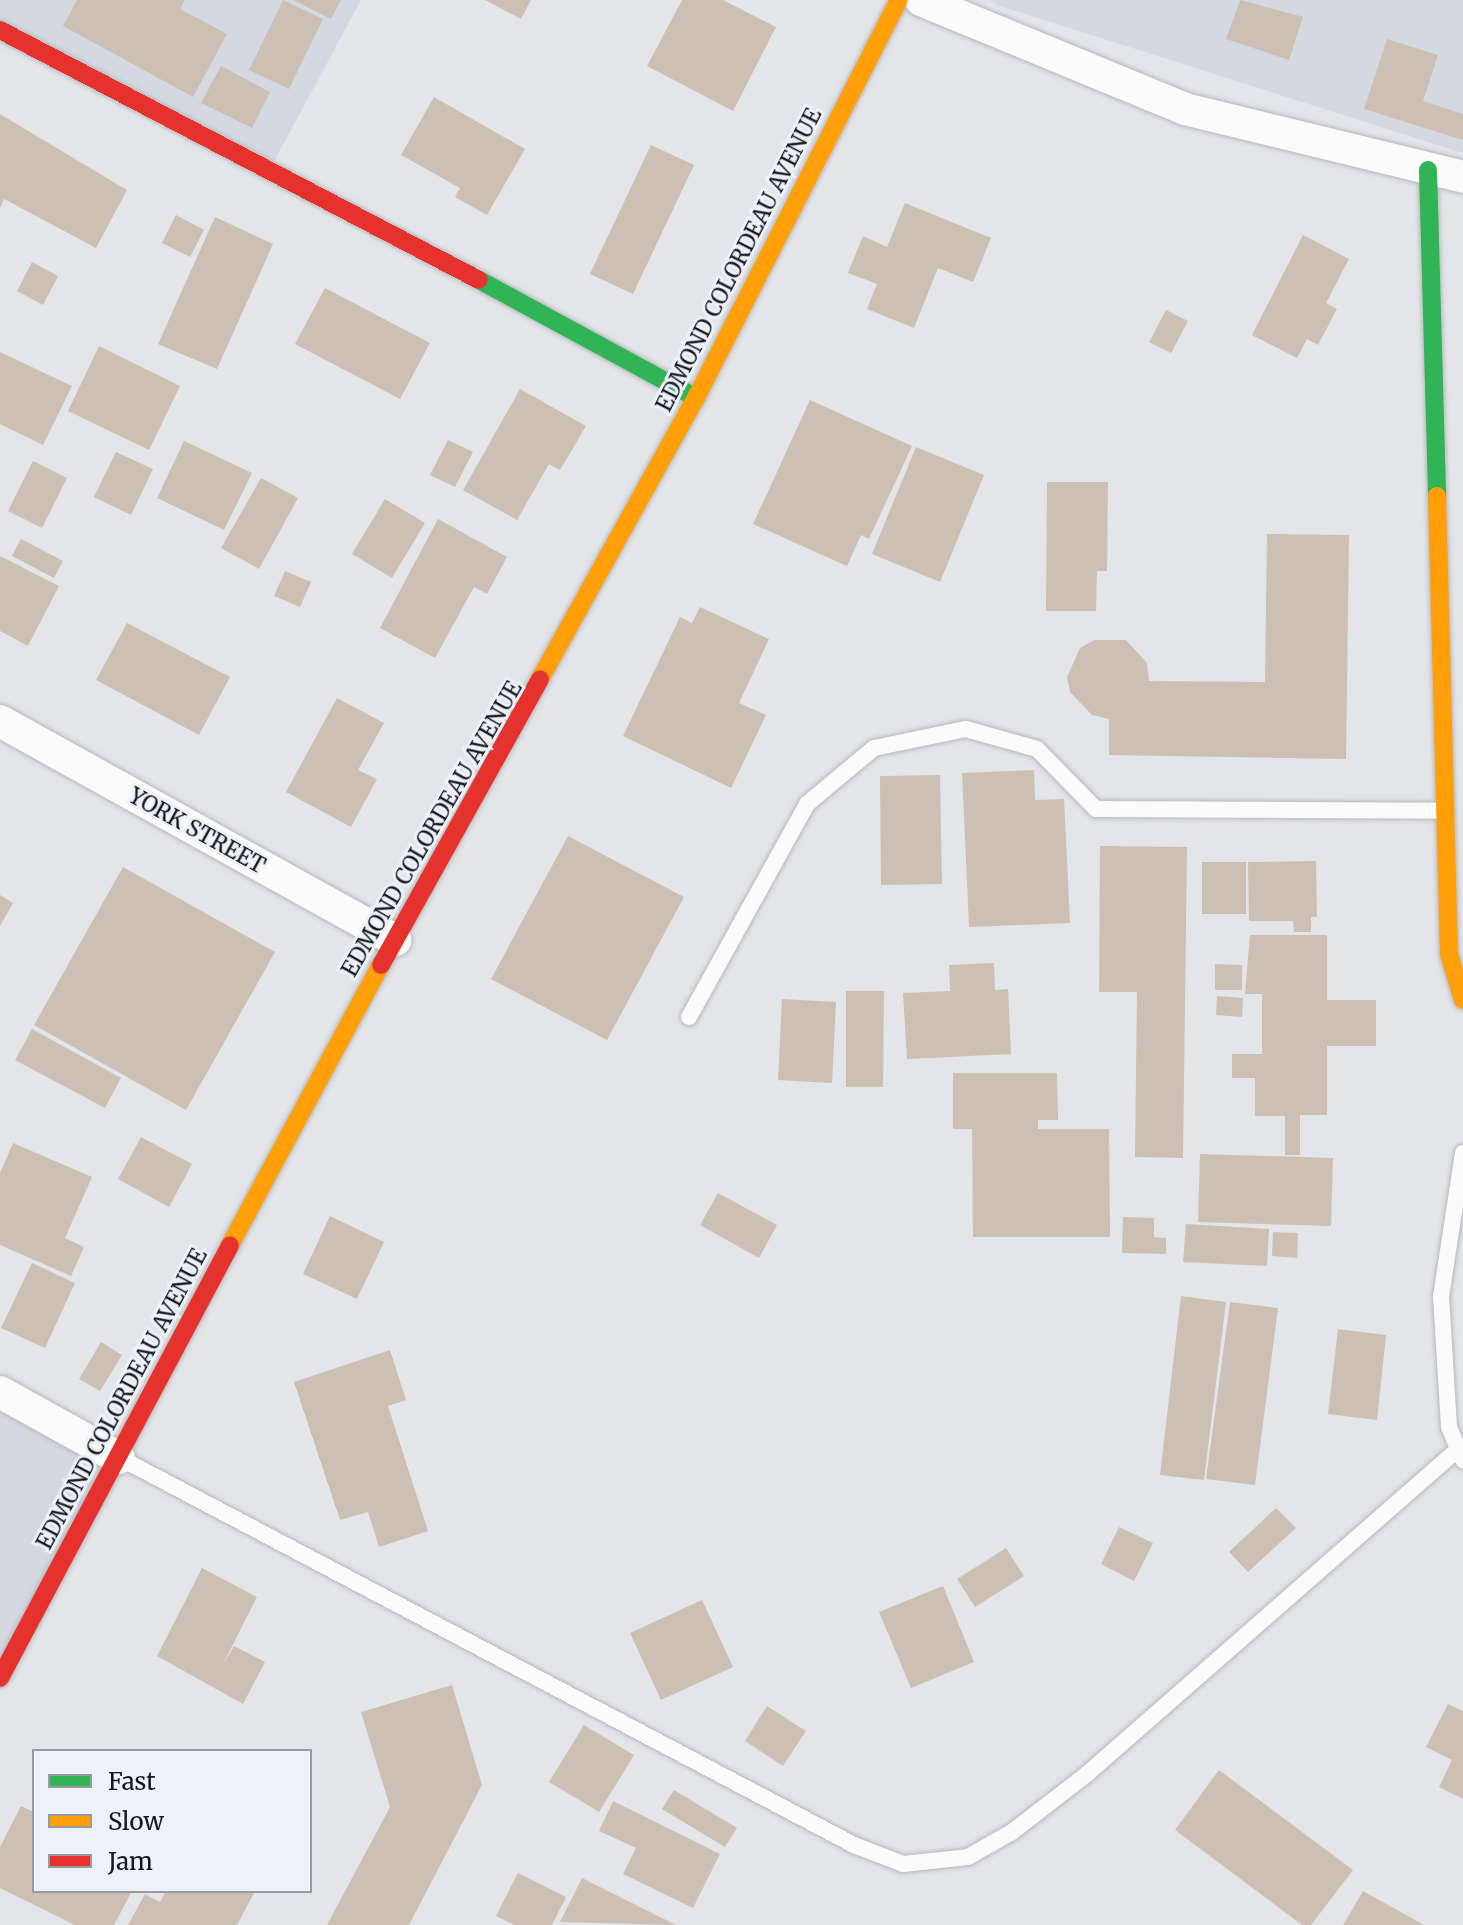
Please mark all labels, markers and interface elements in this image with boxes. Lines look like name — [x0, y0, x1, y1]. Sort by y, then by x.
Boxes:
street label: EDMOND COLORDEAU AVENUE — [651, 104, 827, 416]
street label: EDMOND COLORDEAU AVENUE — [336, 677, 528, 981]
street label: YORK STREET — [124, 783, 270, 879]
street label: EDMOND COLORDEAU AVENUE — [31, 1244, 213, 1554]
legend — [32, 1749, 312, 1893]
text: Fast — [108, 1766, 156, 1797]
text: Slow — [108, 1806, 164, 1837]
text: Jam — [108, 1846, 153, 1877]

